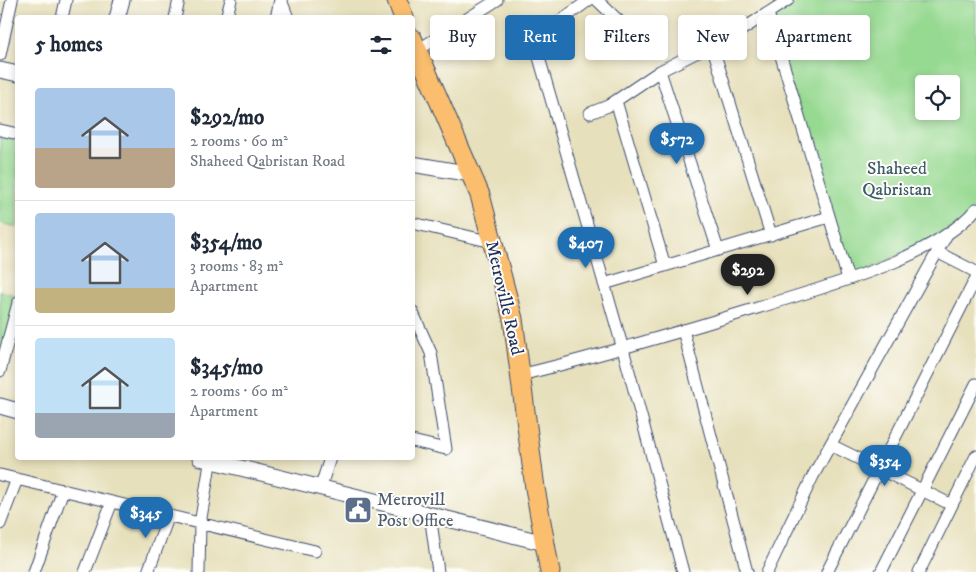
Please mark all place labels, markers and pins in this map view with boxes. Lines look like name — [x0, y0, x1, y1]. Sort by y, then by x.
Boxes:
pin: $572 — [647, 122, 707, 165]
pin: $407 — [556, 226, 616, 269]
pin: $292 — [718, 254, 778, 296]
pin: $354 — [855, 444, 915, 487]
place label: Metrovill Post Office — [377, 489, 454, 532]
public building icon: Metrovill Post Office — [343, 495, 373, 525]
pin: $345 — [116, 496, 176, 539]

